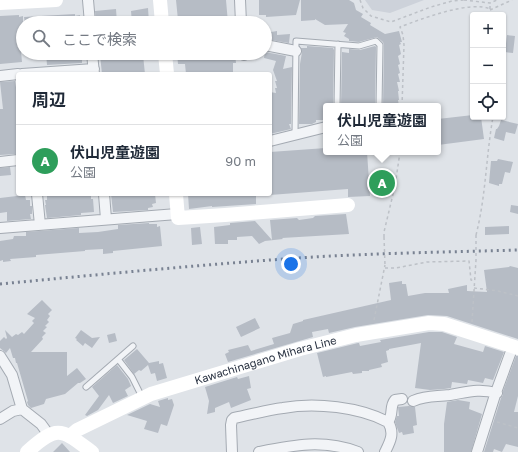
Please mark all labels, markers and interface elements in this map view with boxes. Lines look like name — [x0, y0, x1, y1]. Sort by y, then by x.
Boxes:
map controls — [470, 12, 506, 120]
button: + — [470, 12, 506, 48]
search box — [16, 16, 272, 60]
icon: search — [30, 27, 52, 49]
text: ここで検索 — [62, 30, 137, 48]
button: − — [470, 48, 506, 84]
button: locate — [470, 84, 506, 120]
text: 周辺 — [32, 89, 66, 110]
popup — [323, 103, 441, 155]
text: 伏山児童遊園 — [337, 111, 427, 129]
text: 公園 — [337, 132, 363, 148]
text: 伏山児童遊園 — [70, 143, 160, 161]
text: A — [40, 153, 50, 169]
text: 90 m — [225, 153, 256, 169]
text: 公園 — [70, 164, 96, 180]
pin: A — [369, 168, 395, 198]
your location — [281, 254, 301, 274]
street label: Kawachinagano Mihara Line — [193, 333, 338, 386]

